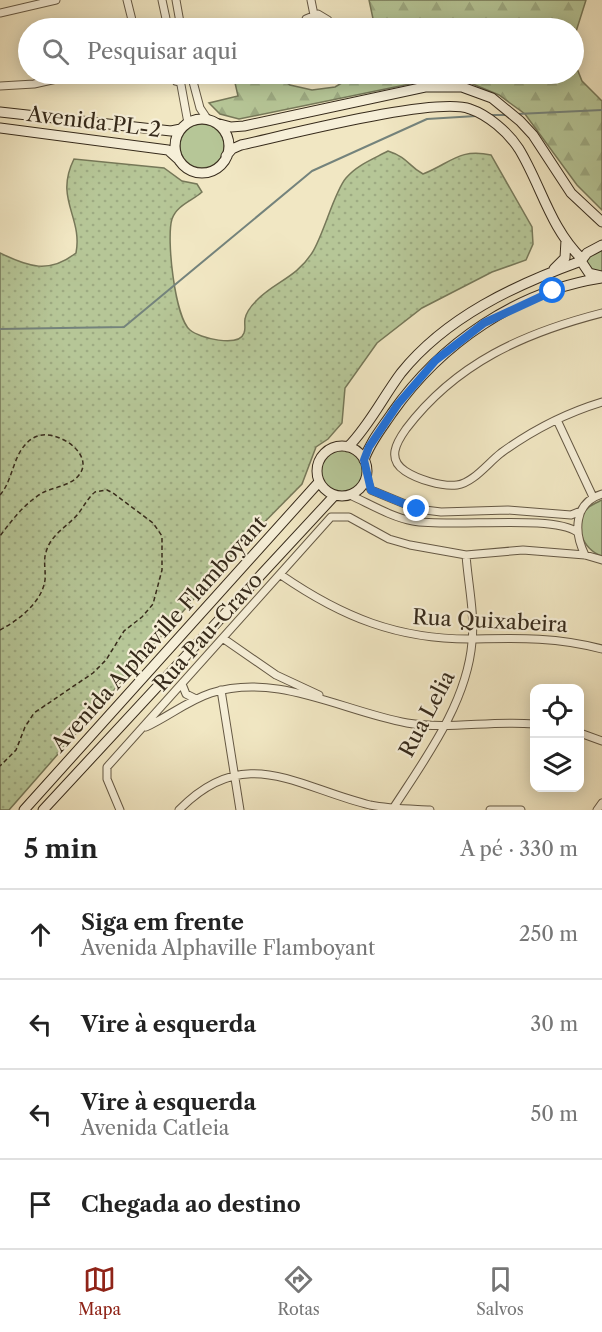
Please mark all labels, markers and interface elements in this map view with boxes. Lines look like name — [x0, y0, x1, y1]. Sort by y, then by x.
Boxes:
search box — [18, 18, 584, 84]
icon: search — [39, 35, 72, 68]
text: Pesquisar aqui — [87, 38, 237, 65]
street label: Avenida PL-2 — [25, 101, 162, 142]
route start — [539, 277, 565, 303]
route end — [403, 495, 429, 521]
street label: Avenida Alphaville Flamboyant — [45, 510, 272, 758]
street label: Rua Pau-Cravo — [148, 567, 267, 696]
street label: Rua Quixabeira — [412, 604, 569, 637]
street label: Rua Lelia — [393, 666, 460, 761]
map controls — [530, 684, 584, 792]
button: locate — [530, 684, 584, 738]
button: layers — [530, 738, 584, 792]
text: 5 min — [24, 833, 98, 865]
text: A pé · 330 m — [460, 837, 578, 861]
text: Siga em frente — [81, 909, 244, 936]
icon: ahead — [24, 918, 57, 951]
text: 250 m — [519, 922, 578, 946]
text: Avenida Alphaville Flamboyant — [81, 936, 375, 960]
icon: left — [24, 1008, 57, 1041]
text: Vire à esquerda — [81, 1011, 256, 1038]
text: 30 m — [530, 1012, 578, 1036]
text: Vire à esquerda — [81, 1089, 256, 1116]
icon: left — [24, 1098, 57, 1131]
text: 50 m — [531, 1102, 578, 1126]
text: Avenida Catleia — [81, 1116, 229, 1140]
icon: arrive — [24, 1188, 57, 1221]
text: Chegada ao destino — [81, 1191, 301, 1218]
tab: Mapa — [78, 1263, 121, 1319]
tab: Rotas — [277, 1263, 320, 1319]
tab: Salvos — [476, 1263, 524, 1319]

